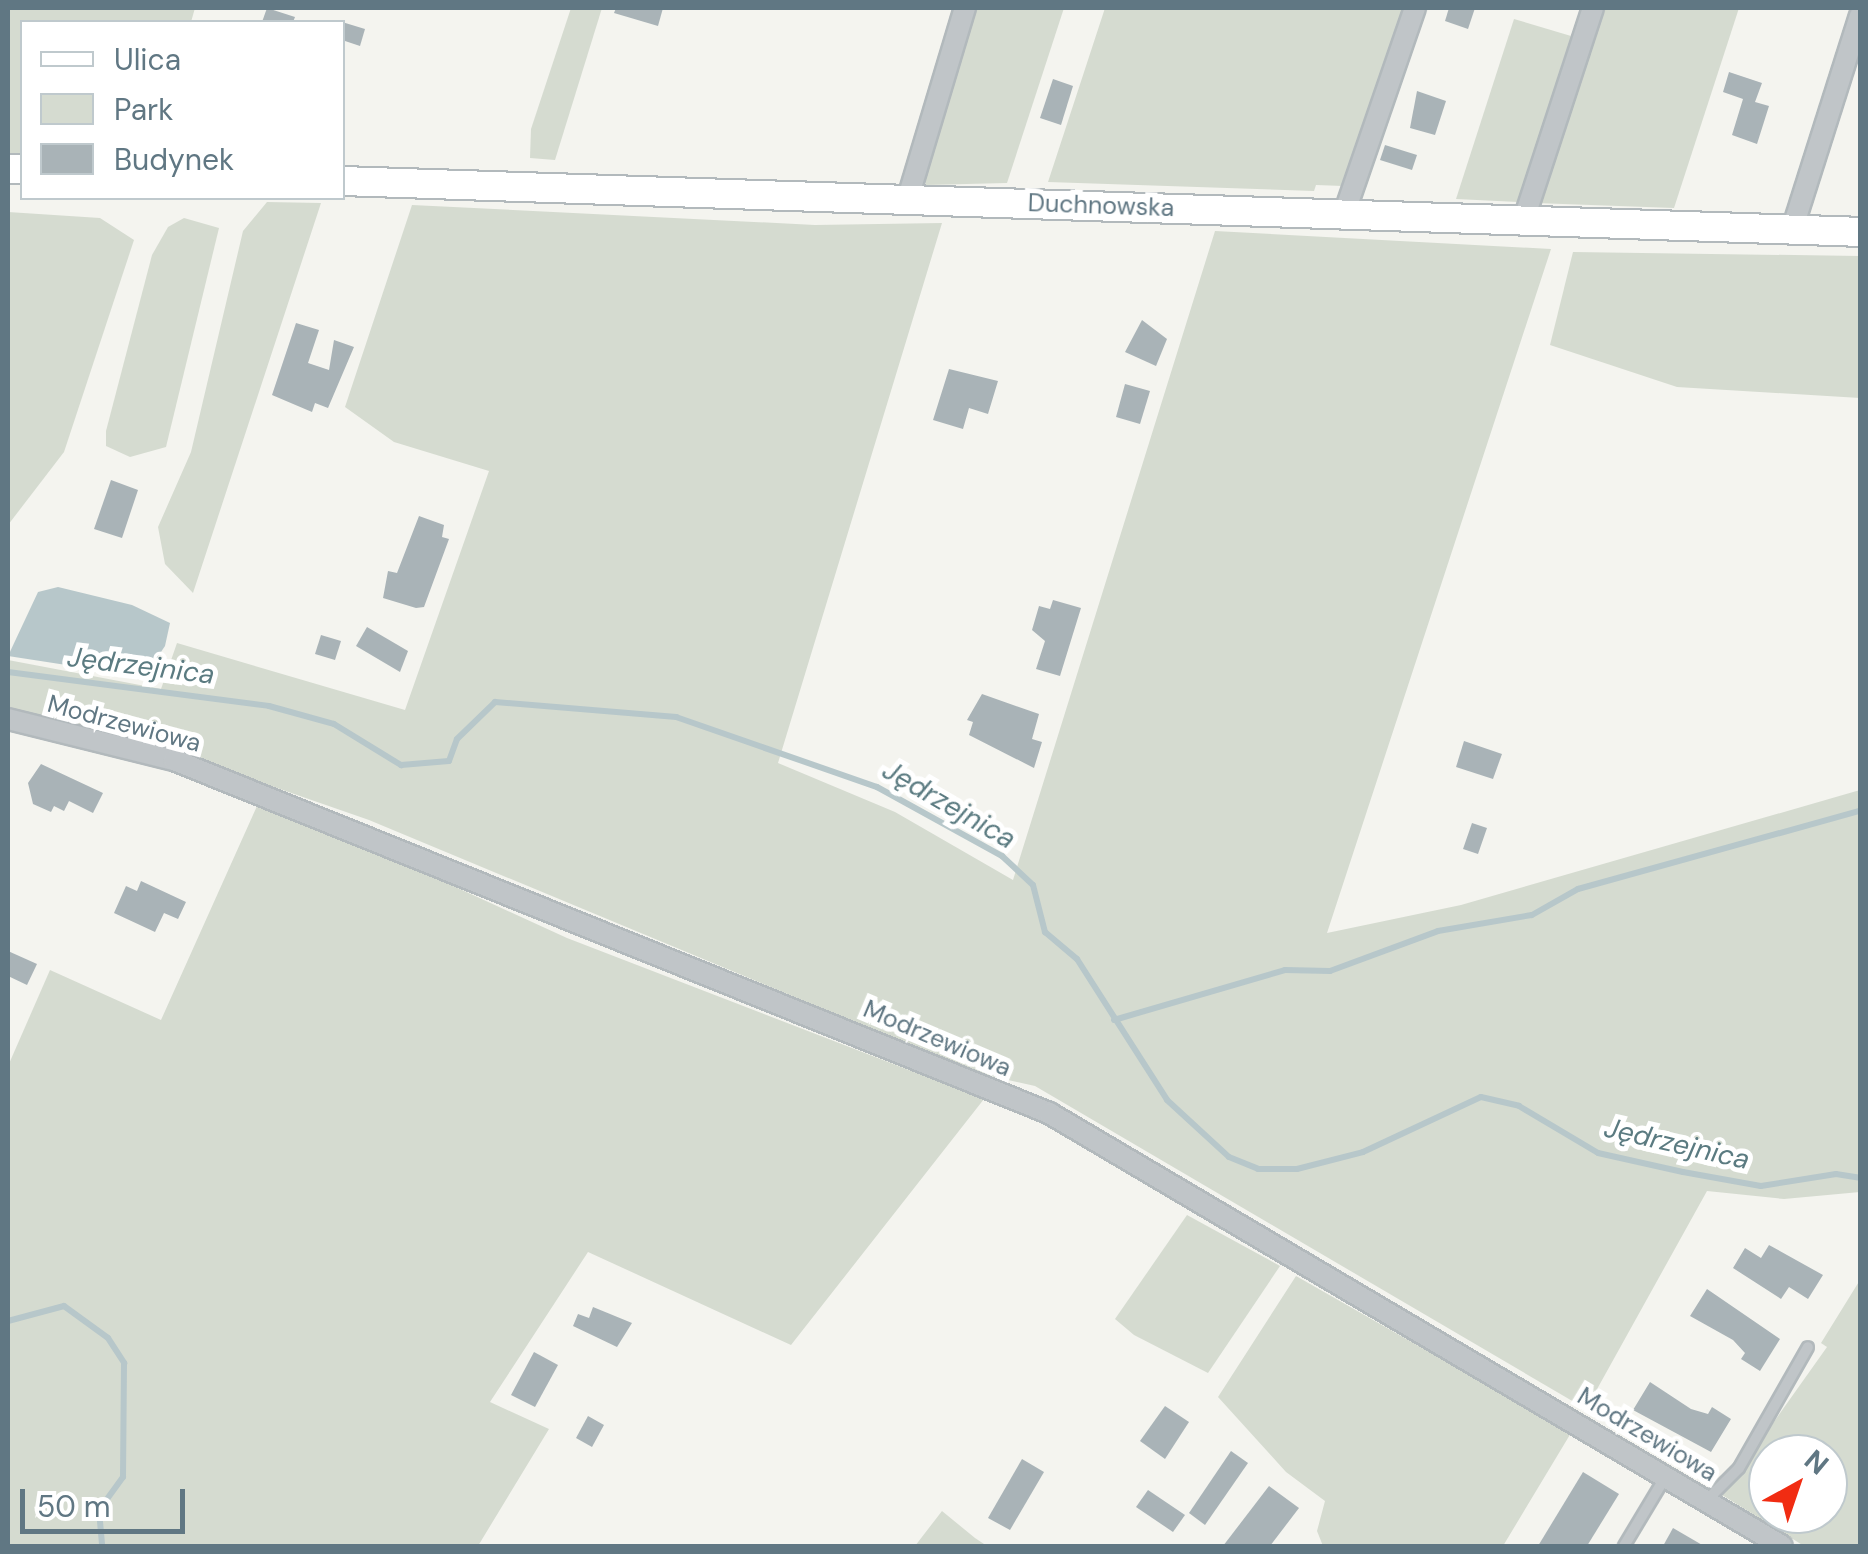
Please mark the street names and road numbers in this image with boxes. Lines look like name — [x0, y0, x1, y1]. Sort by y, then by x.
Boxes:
street label: Duchnowska — [1027, 188, 1175, 224]
street label: Modrzewiowa — [44, 689, 204, 759]
street label: Modrzewiowa — [859, 994, 1015, 1084]
street label: Modrzewiowa — [1572, 1382, 1722, 1488]

